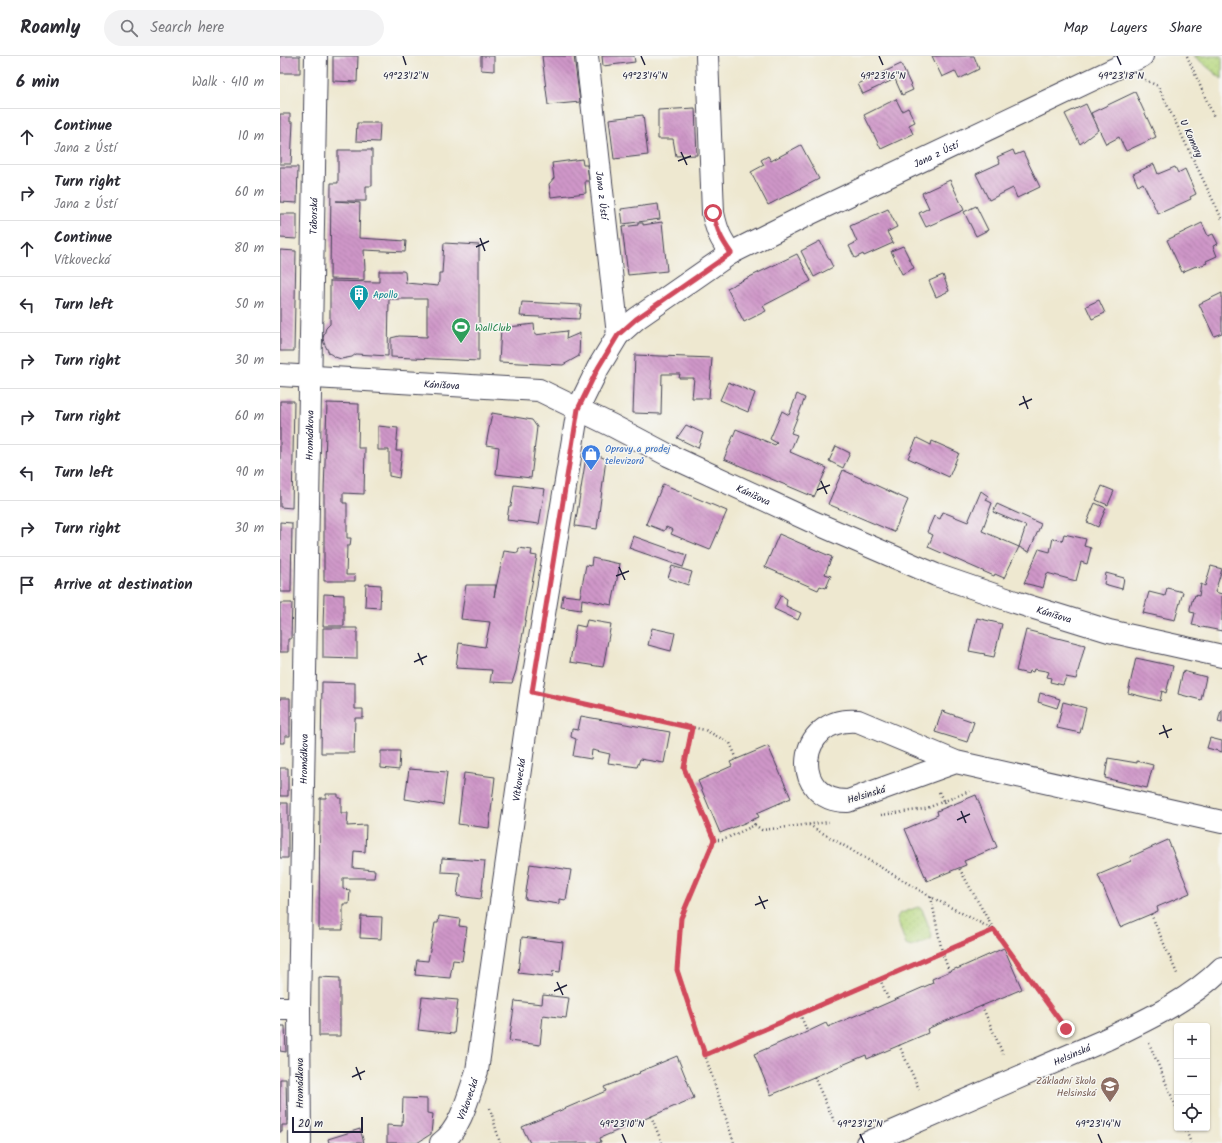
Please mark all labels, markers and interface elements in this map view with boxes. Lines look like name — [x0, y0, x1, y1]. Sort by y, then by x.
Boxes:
search box — [104, 10, 384, 46]
text: Roamly — [20, 13, 80, 43]
text: Search here — [150, 16, 224, 40]
icon: search — [118, 17, 140, 39]
text: Map — [1064, 17, 1088, 39]
text: Layers — [1110, 17, 1148, 39]
text: Share — [1170, 17, 1202, 39]
text: 49°23'12"N — [383, 68, 429, 84]
text: 49°23'14"N — [622, 68, 668, 84]
text: 49°23'16"N — [860, 68, 906, 84]
text: 49°23'18"N — [1098, 68, 1144, 84]
text: 6 min — [16, 69, 60, 96]
text: Walk · 410 m — [192, 72, 264, 93]
text: Continue — [54, 114, 112, 138]
street label: U Komory — [1175, 116, 1207, 161]
icon: ahead — [16, 126, 38, 148]
text: 10 m — [238, 126, 264, 147]
street label: Jana z Ústí — [911, 136, 963, 172]
text: Jana z Ústí — [54, 138, 117, 159]
text: Turn right — [54, 170, 121, 194]
street label: Jana z Ústí — [591, 170, 612, 222]
icon: right — [16, 182, 38, 204]
text: 60 m — [235, 182, 264, 203]
text: Jana z Ústí — [54, 194, 117, 215]
street label: Táborská — [306, 196, 322, 235]
route start — [704, 204, 722, 222]
text: Continue — [54, 226, 112, 250]
icon: ahead — [16, 238, 38, 260]
text: 80 m — [234, 238, 264, 259]
text: Vítkovecká — [54, 250, 110, 271]
building icon: Apollo — [348, 283, 370, 311]
place label: Apollo — [373, 287, 398, 303]
text: Turn left — [54, 293, 114, 317]
icon: left — [16, 294, 38, 316]
text: 50 m — [235, 294, 264, 315]
sports icon: WallClub — [450, 316, 472, 344]
place label: WallClub — [475, 320, 512, 336]
text: Turn right — [54, 349, 121, 373]
icon: right — [16, 350, 38, 372]
text: 30 m — [235, 350, 264, 371]
street label: Kánišova — [423, 376, 460, 394]
text: Turn right — [54, 405, 121, 429]
icon: right — [16, 406, 38, 428]
text: 60 m — [235, 406, 264, 427]
street label: Hromádkova — [302, 409, 319, 460]
place label: Opravy a prodej televizorů — [605, 441, 671, 469]
shop icon: Opravy a prodej televizorů — [580, 443, 602, 471]
text: Turn left — [54, 461, 114, 485]
icon: left — [16, 462, 38, 484]
text: 90 m — [236, 462, 264, 483]
street label: Kánišova — [733, 481, 773, 510]
text: Turn right — [54, 517, 121, 541]
icon: right — [16, 518, 38, 540]
text: 30 m — [235, 518, 264, 539]
text: Arrive at destination — [54, 573, 193, 597]
icon: arrive — [16, 574, 38, 596]
street label: Kánišova — [1034, 602, 1074, 628]
street label: Hromádkova — [296, 733, 313, 784]
street label: Vítkovecká — [509, 756, 531, 802]
street label: Helsinská — [845, 781, 889, 808]
route end — [1057, 1020, 1075, 1038]
map controls — [1174, 1023, 1210, 1131]
button: + — [1174, 1023, 1210, 1059]
street label: Helsinská — [1051, 1040, 1094, 1071]
street label: Hromádkova — [292, 1058, 308, 1108]
button: − — [1174, 1059, 1210, 1095]
place label: Základní škola Helsinská — [1036, 1073, 1097, 1101]
street label: Vítkovecká — [453, 1075, 483, 1123]
school or university icon: Základní škola Helsinská — [1099, 1075, 1121, 1103]
button: locate — [1174, 1095, 1210, 1131]
scale bar — [292, 1115, 363, 1134]
text: 20 m — [298, 1115, 323, 1133]
text: 49°23'10"N — [600, 1116, 645, 1132]
text: 49°23'12"N — [837, 1116, 883, 1132]
text: 49°23'14"N — [1075, 1116, 1121, 1132]

